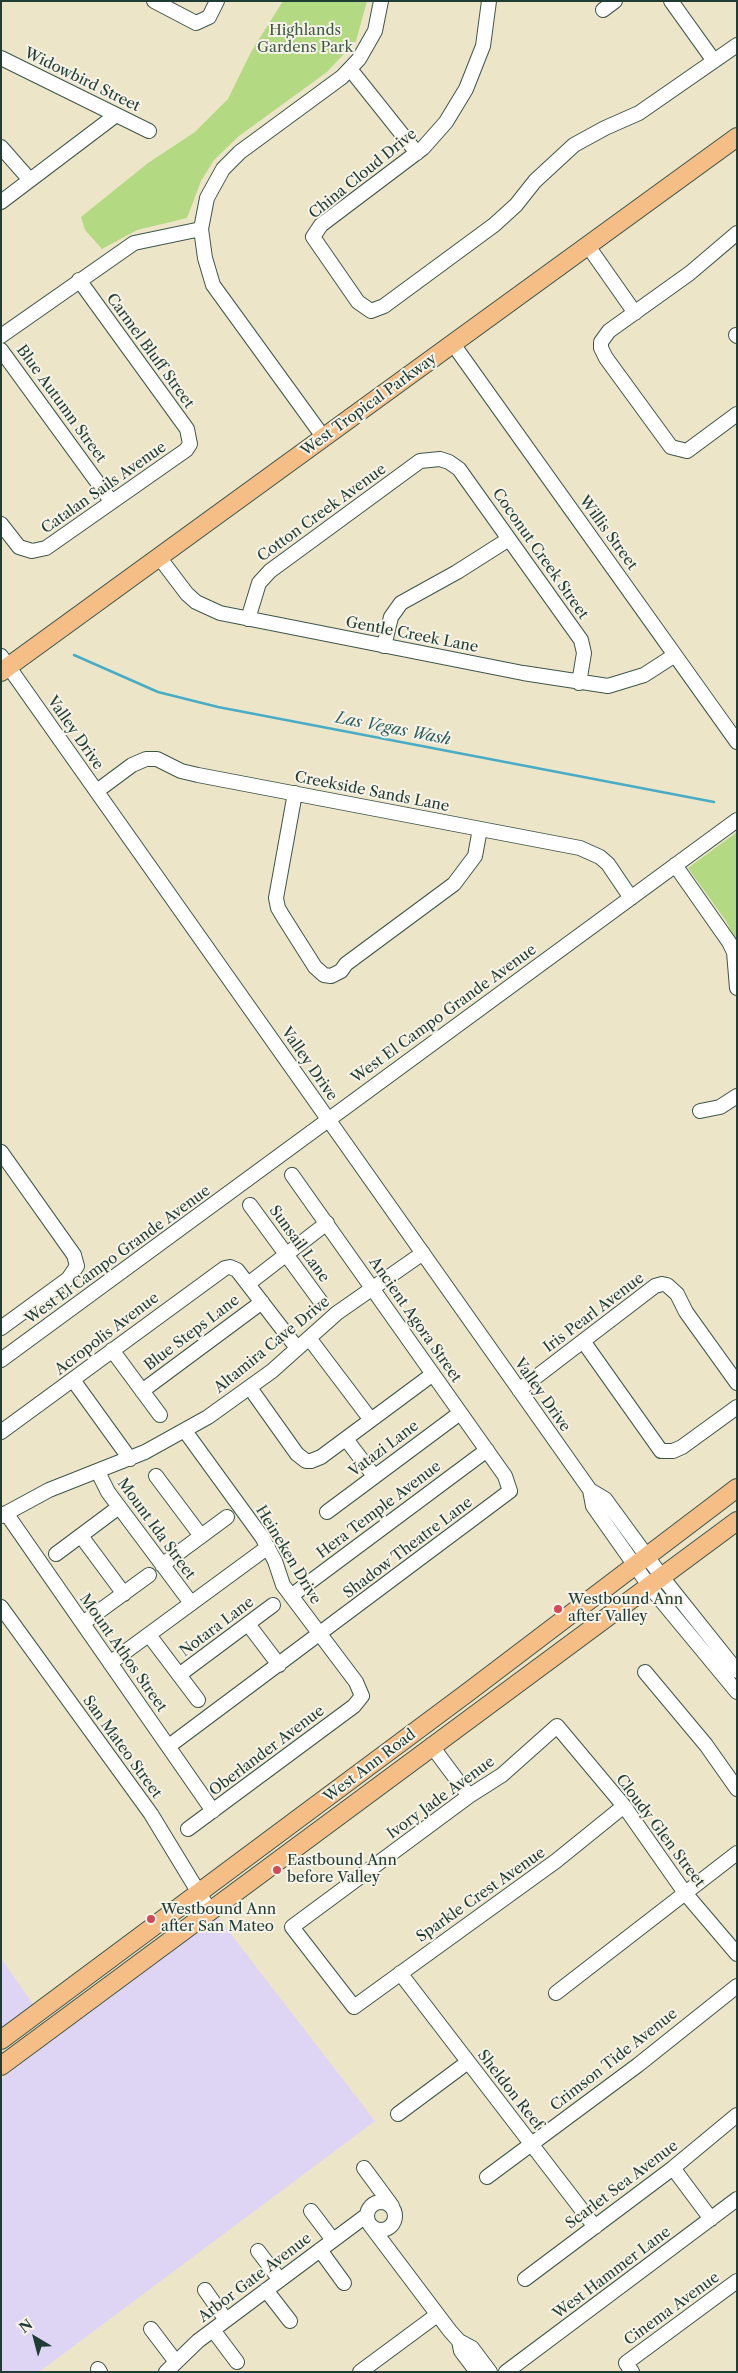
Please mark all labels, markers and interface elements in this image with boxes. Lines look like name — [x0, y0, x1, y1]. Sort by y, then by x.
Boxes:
park label: Highlands Gardens Park — [257, 22, 353, 57]
street label: Widowbird Street — [21, 44, 143, 116]
street label: China Cloud Drive — [306, 125, 420, 223]
street label: Carmel Bluff Street — [102, 290, 198, 412]
street label: Blue Autumn Street — [12, 342, 110, 466]
street label: West Tropical Parkway — [298, 350, 440, 460]
street label: Catalan Sails Avenue — [38, 438, 170, 538]
street label: Cotton Creek Avenue — [254, 460, 390, 566]
street label: Coconut Creek Street — [488, 485, 592, 623]
street label: Willis Street — [575, 492, 641, 574]
street label: Gentle Creek Lane — [344, 613, 480, 657]
street label: Valley Drive — [43, 693, 107, 773]
water label: Las Vegas Wash — [334, 708, 452, 750]
street label: Creekside Sands Lane — [293, 768, 451, 816]
street label: West El Campo Grande Avenue — [348, 941, 540, 1087]
street label: Valley Drive — [277, 1024, 341, 1104]
street label: West El Campo Grande Avenue — [22, 1182, 214, 1328]
street label: Sunsail Lane — [265, 1202, 333, 1286]
street label: Ancient Agora Street — [365, 1254, 465, 1386]
street label: Iris Pearl Avenue — [540, 1269, 648, 1357]
street label: Acropolis Avenue — [52, 1289, 162, 1379]
street label: Blue Steps Lane — [141, 1291, 243, 1375]
street label: Altamira Cave Drive — [211, 1293, 333, 1397]
street label: Valley Drive — [510, 1355, 574, 1435]
street label: Vatazi Lane — [346, 1417, 422, 1481]
street label: Hera Temple Avenue — [313, 1457, 445, 1563]
street label: Mount Ida Street — [113, 1475, 199, 1583]
street label: Shadow Theatre Lane — [340, 1494, 476, 1602]
street label: Heineken Drive — [251, 1502, 325, 1608]
street label: Mount Athos Street — [76, 1591, 170, 1715]
place label: Westbound Ann after Valley — [568, 1591, 683, 1626]
street label: Notara Lane — [176, 1593, 258, 1661]
marker: Westbound Ann after Valley — [552, 1603, 564, 1615]
street label: San Mateo Street — [79, 1692, 165, 1802]
street label: Oberlander Avenue — [206, 1702, 328, 1800]
street label: West Ann Road — [321, 1726, 419, 1806]
street label: Ivory Jade Avenue — [384, 1753, 498, 1843]
street label: Cloudy Glen Street — [612, 1771, 708, 1891]
street label: Sparkle Crest Avenue — [413, 1844, 549, 1946]
place label: Eastbound Ann before Valley — [287, 1852, 397, 1887]
marker: Eastbound Ann before Valley — [271, 1864, 283, 1876]
place label: Westbound Ann after San Mateo — [161, 1901, 276, 1936]
marker: Westbound Ann after San Mateo — [145, 1913, 157, 1925]
street label: Crimson Tide Avenue — [547, 2005, 681, 2115]
street label: Sheldon Reef — [473, 2047, 547, 2133]
street label: Scarlet Sea Avenue — [562, 2137, 682, 2233]
street label: West Hammer Lane — [550, 2223, 674, 2323]
street label: Arbor Gate Avenue — [195, 2230, 315, 2326]
street label: Cinema Avenue — [621, 2268, 723, 2350]
north arrow — [10, 2313, 60, 2363]
text: N — [16, 2315, 36, 2337]

